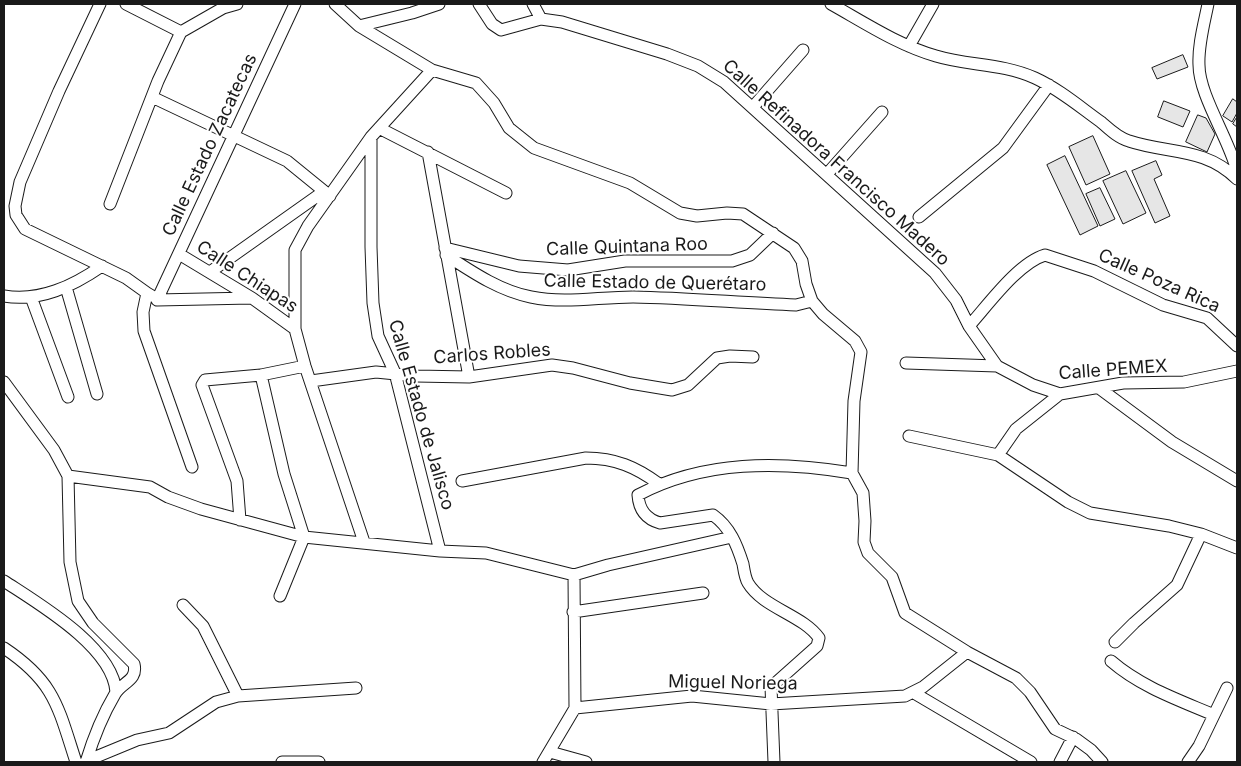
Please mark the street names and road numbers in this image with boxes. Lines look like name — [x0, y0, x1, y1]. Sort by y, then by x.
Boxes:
street label: Calle Estado Zacatecas — [158, 50, 262, 240]
street label: Calle Refinadora Francisco Madero — [718, 55, 954, 271]
street label: Calle Quintana Roo — [546, 233, 708, 261]
street label: Calle Chiapas — [192, 236, 302, 318]
street label: Calle Poza Rica — [1095, 244, 1223, 318]
street label: Calle Estado de Querétaro — [544, 270, 766, 296]
street label: Calle Estado de Jalisco — [383, 317, 459, 513]
street label: Carlos Robles — [433, 339, 551, 369]
street label: Calle PEMEX — [1058, 355, 1168, 385]
street label: Miguel Noriega — [668, 671, 798, 695]

